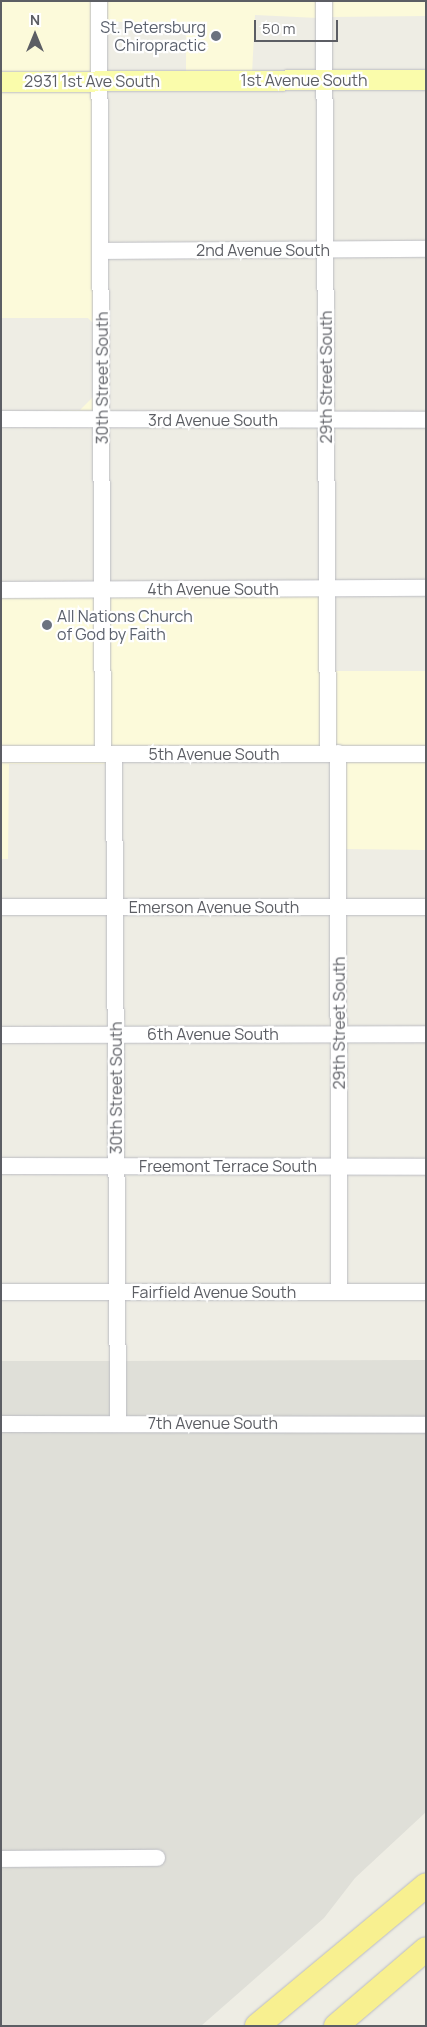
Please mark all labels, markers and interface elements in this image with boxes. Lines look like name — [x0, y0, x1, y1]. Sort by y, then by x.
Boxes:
north arrow — [10, 10, 60, 60]
text: N — [30, 10, 40, 29]
scale bar — [257, 10, 341, 42]
place label: St. Petersburg Chiropractic — [100, 17, 206, 55]
text: 50 m — [262, 18, 296, 39]
marker: St. Petersburg Chiropractic — [210, 30, 222, 42]
street label: 1st Avenue South — [241, 70, 367, 90]
street label: 2931 1st Ave South — [24, 71, 160, 91]
street label: 2nd Avenue South — [196, 240, 330, 260]
street label: 29th Street South — [316, 310, 336, 444]
street label: 30th Street South — [92, 312, 112, 444]
street label: 3rd Avenue South — [148, 410, 278, 430]
street label: 4th Avenue South — [147, 579, 279, 599]
place label: All Nations Church of God by Faith — [57, 606, 193, 644]
marker: All Nations Church of God by Faith — [41, 619, 53, 631]
street label: 5th Avenue South — [148, 744, 280, 764]
street label: Emerson Avenue South — [129, 897, 299, 917]
street label: 29th Street South — [329, 956, 349, 1090]
street label: 30th Street South — [106, 1022, 126, 1154]
street label: 6th Avenue South — [147, 1024, 279, 1044]
street label: Freemont Terrace South — [139, 1156, 317, 1176]
street label: Fairfield Avenue South — [132, 1282, 296, 1302]
street label: 7th Avenue South — [148, 1413, 278, 1433]

